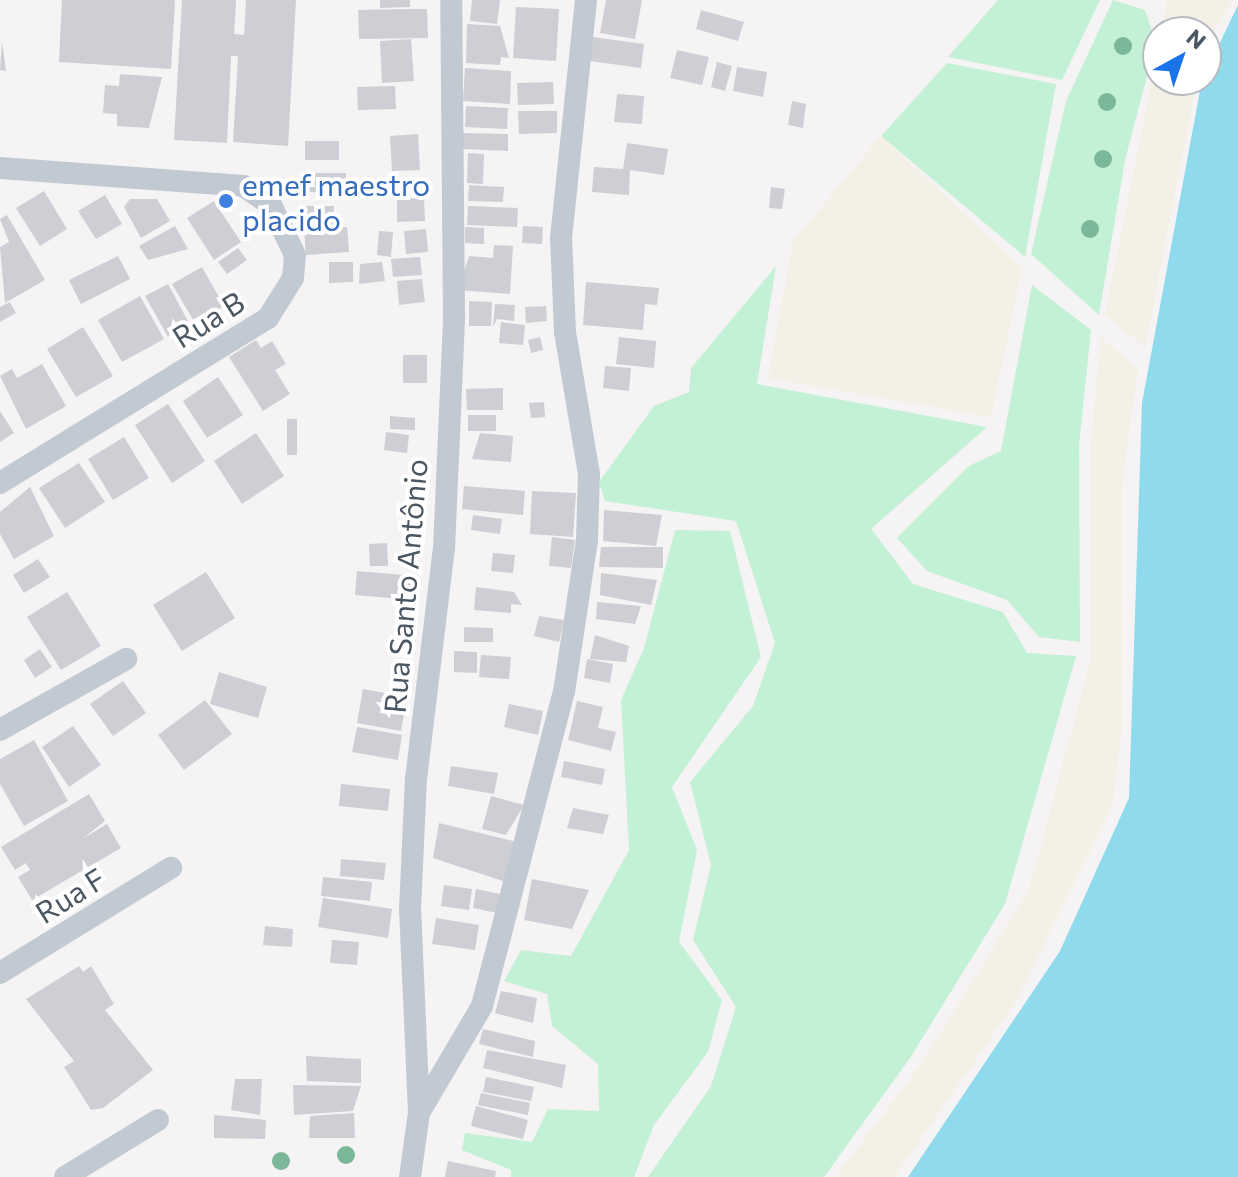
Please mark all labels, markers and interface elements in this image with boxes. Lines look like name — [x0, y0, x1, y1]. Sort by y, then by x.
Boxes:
north arrow — [1142, 16, 1222, 96]
text: N — [1181, 23, 1211, 54]
place label: emef maestro placido — [242, 166, 430, 236]
marker: emef maestro placido — [217, 192, 235, 210]
street label: Rua B — [166, 283, 250, 355]
street label: Rua Santo Antônio — [376, 457, 434, 715]
street label: Rua F — [29, 860, 111, 930]

